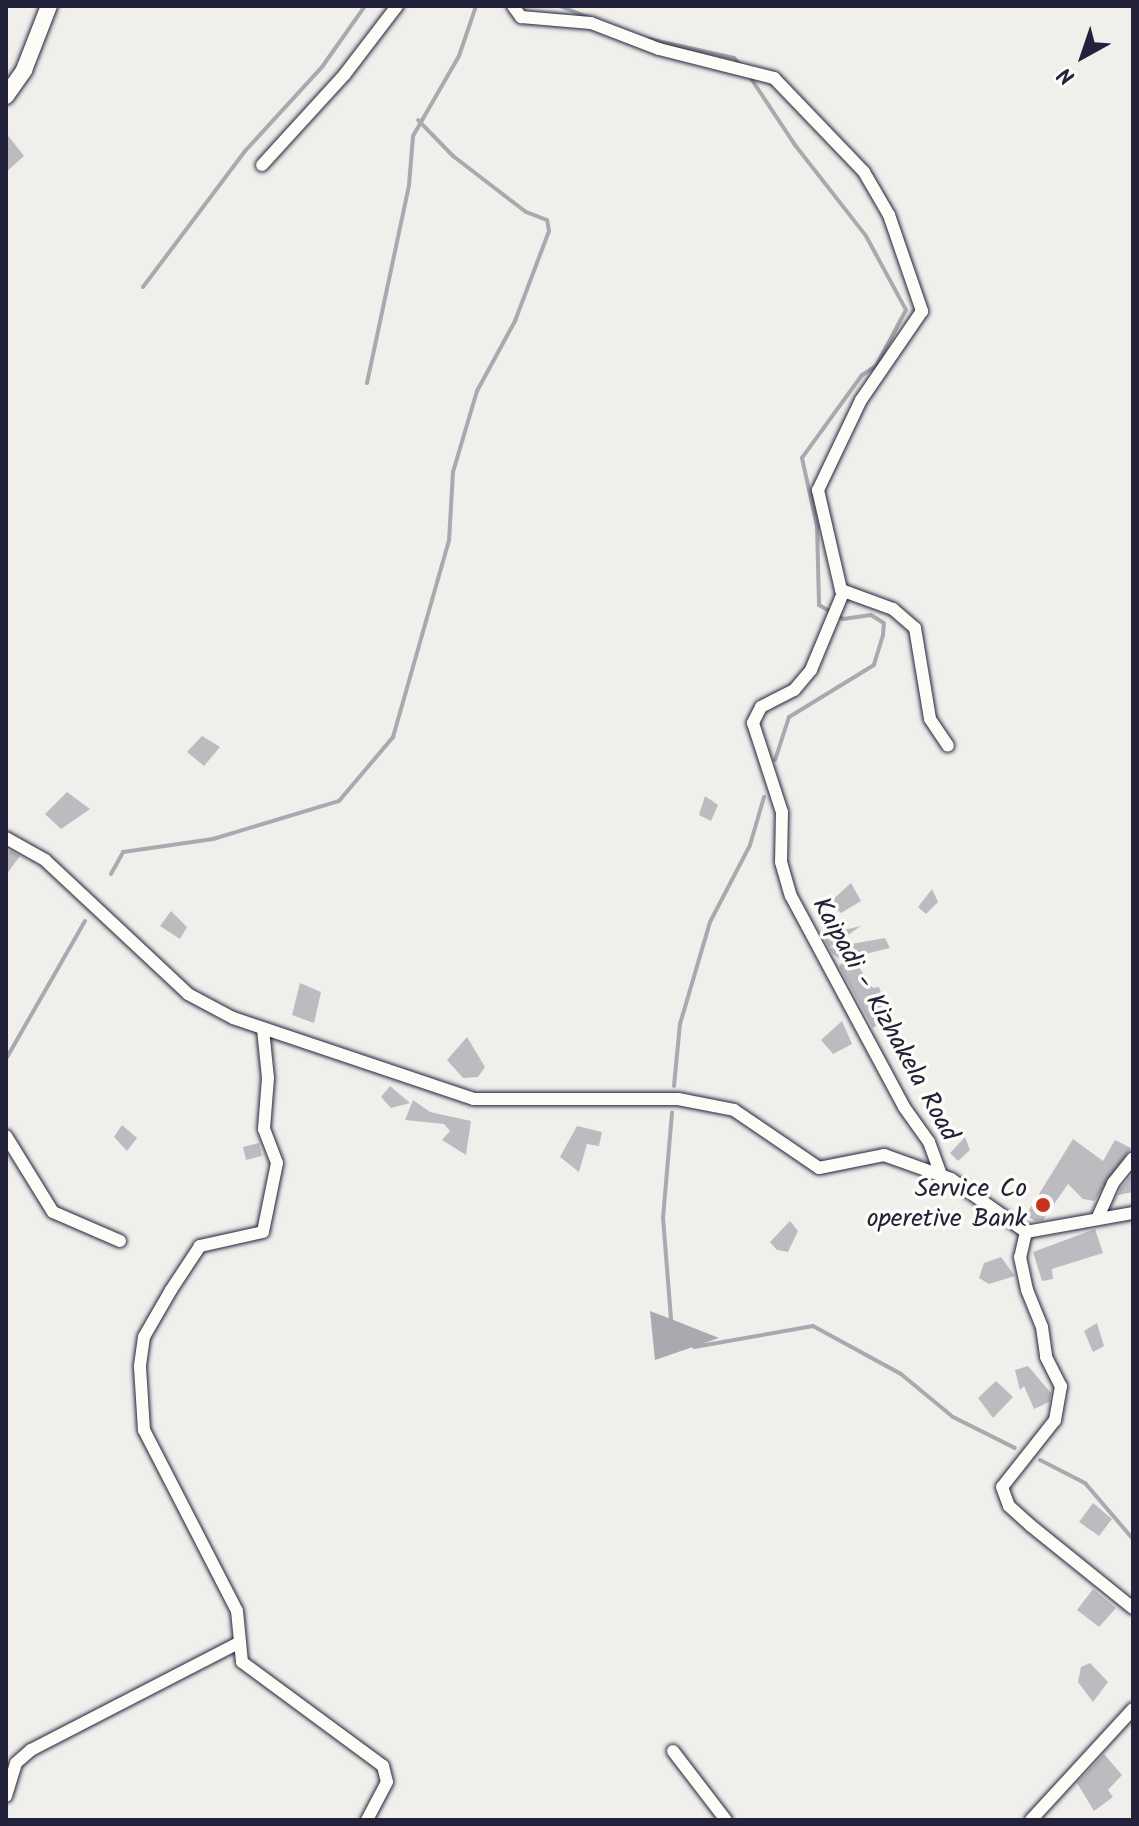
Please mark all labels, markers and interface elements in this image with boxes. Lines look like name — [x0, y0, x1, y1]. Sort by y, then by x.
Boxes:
north arrow — [1043, 16, 1123, 96]
text: N — [1051, 57, 1084, 93]
street label: Kaipadi - Kizhakela Road — [804, 892, 964, 1148]
place label: Service Co operetive Bank — [867, 1174, 1027, 1236]
marker: Service Co operetive Bank — [1034, 1196, 1052, 1214]

